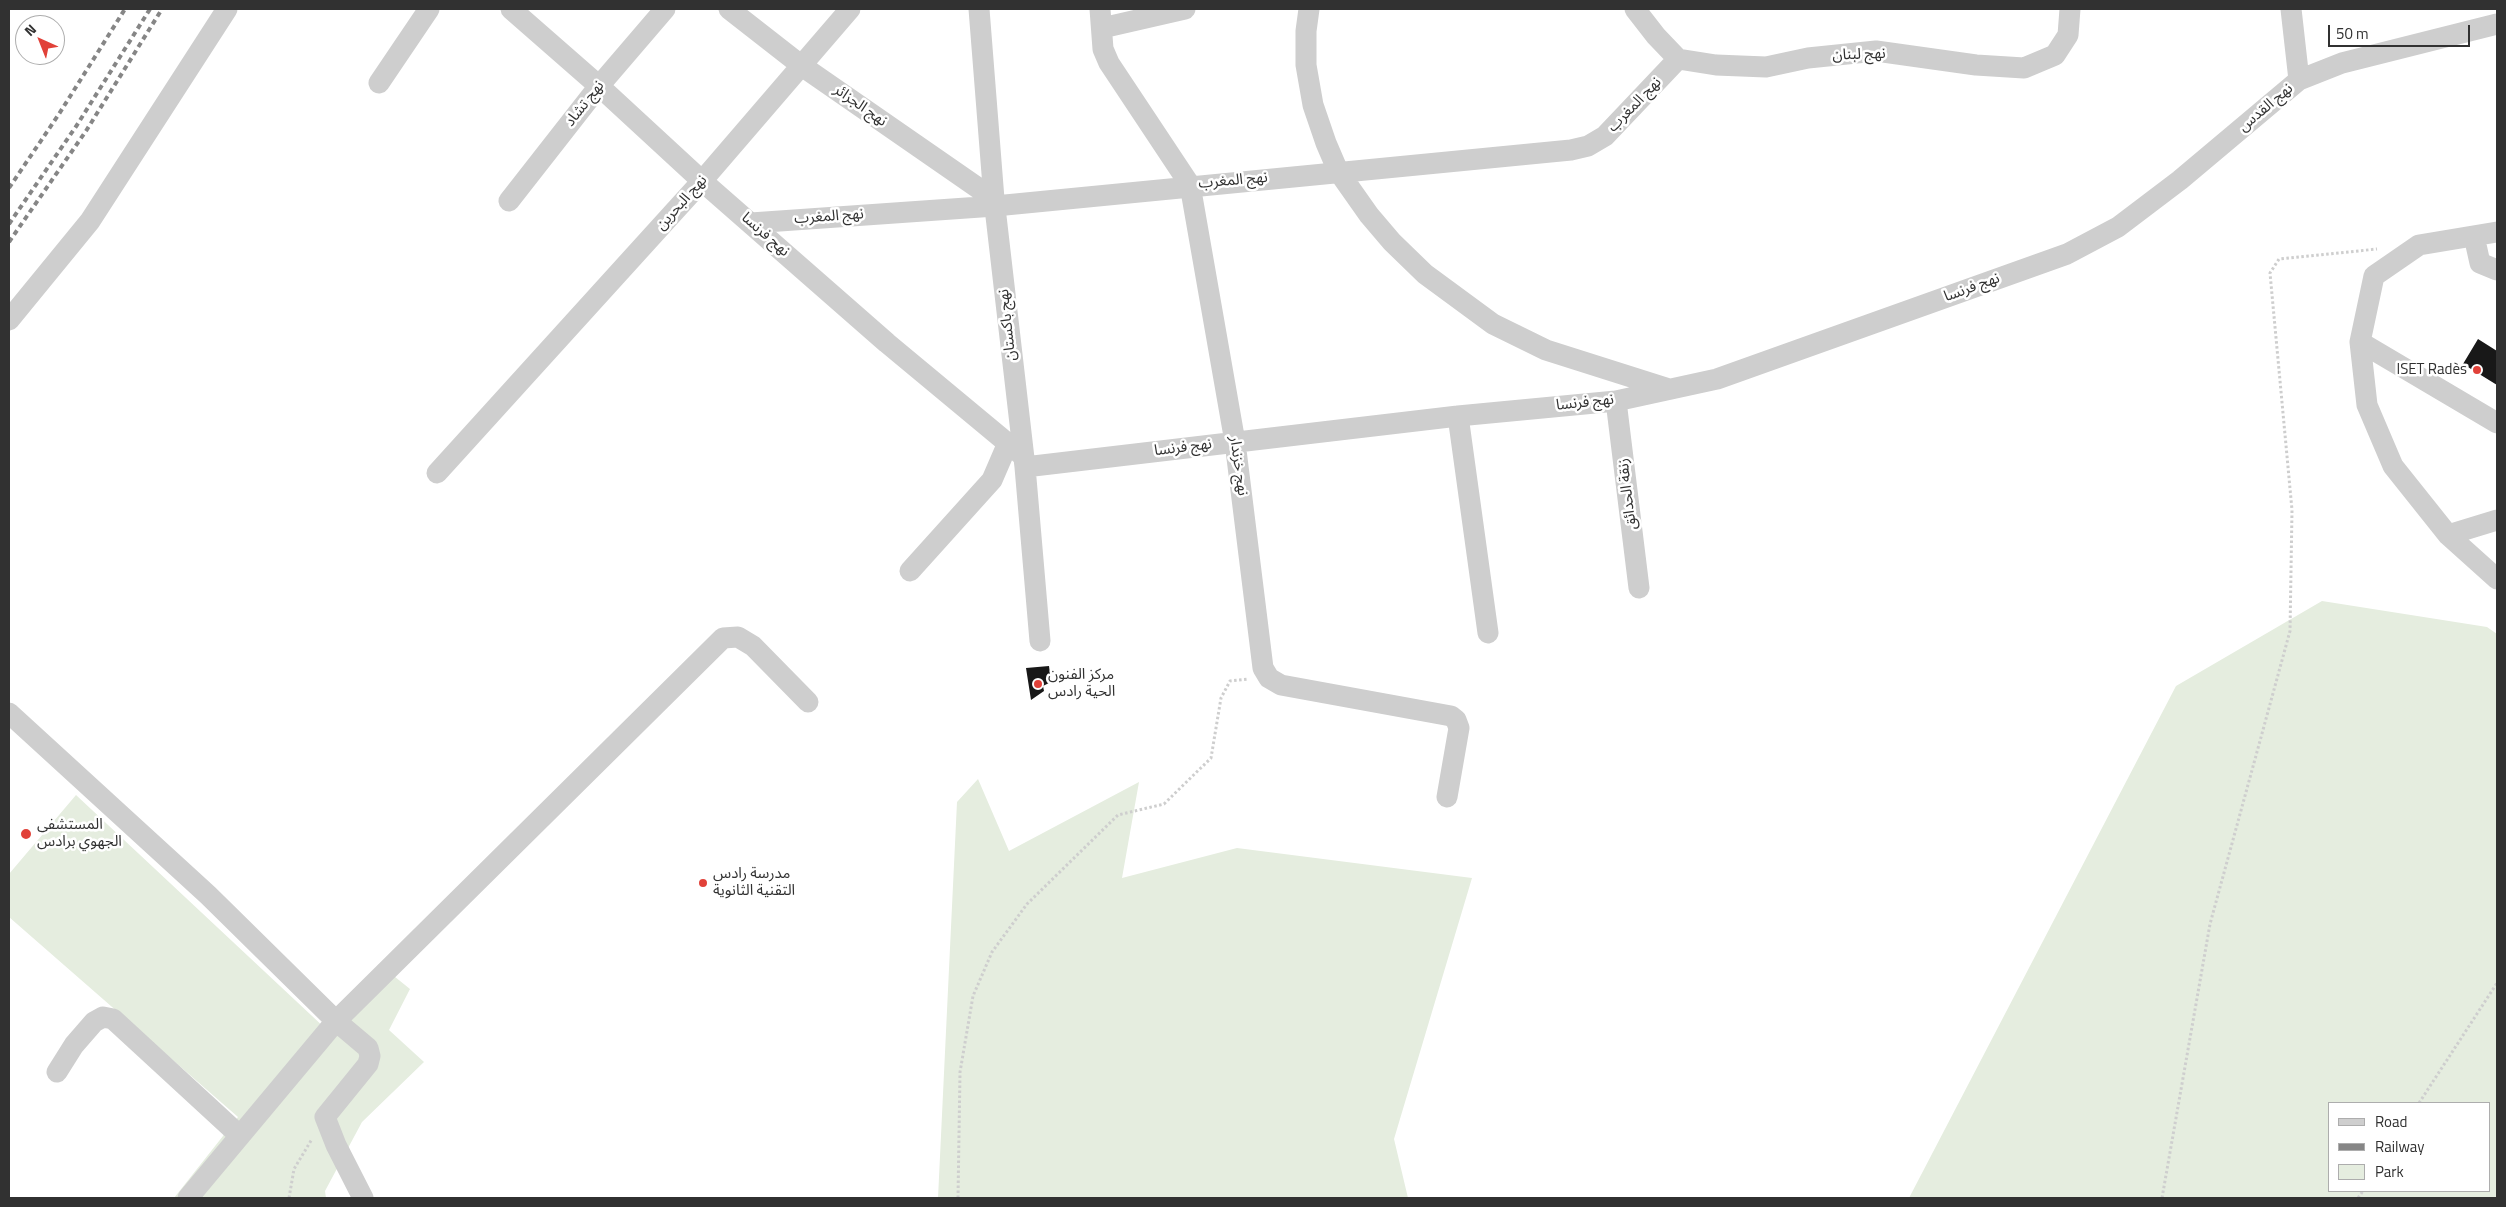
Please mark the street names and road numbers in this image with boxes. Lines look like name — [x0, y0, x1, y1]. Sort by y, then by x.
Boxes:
street label: نهج لبنان — [1832, 45, 1886, 65]
street label: نهج المغرب — [1604, 74, 1666, 136]
street label: نهج تشاد — [561, 77, 609, 131]
street label: نهج القدس — [2235, 80, 2297, 136]
street label: نهج الجزائر — [830, 81, 890, 131]
street label: نهج المغرب — [1198, 169, 1268, 193]
street label: نهج البحرين — [653, 172, 711, 234]
street label: نهج المغرب — [794, 206, 864, 228]
street label: نهج فرنسا — [737, 209, 793, 261]
street label: نهج فرنسا — [1942, 270, 2002, 306]
street label: نهج باكستان — [995, 288, 1021, 362]
street label: نهج فرنسا — [1555, 391, 1615, 415]
street label: نهج خزندار — [1225, 435, 1251, 497]
street label: نهج فرنسا — [1153, 436, 1213, 460]
street label: زنقة الحدائق — [1615, 457, 1641, 531]

